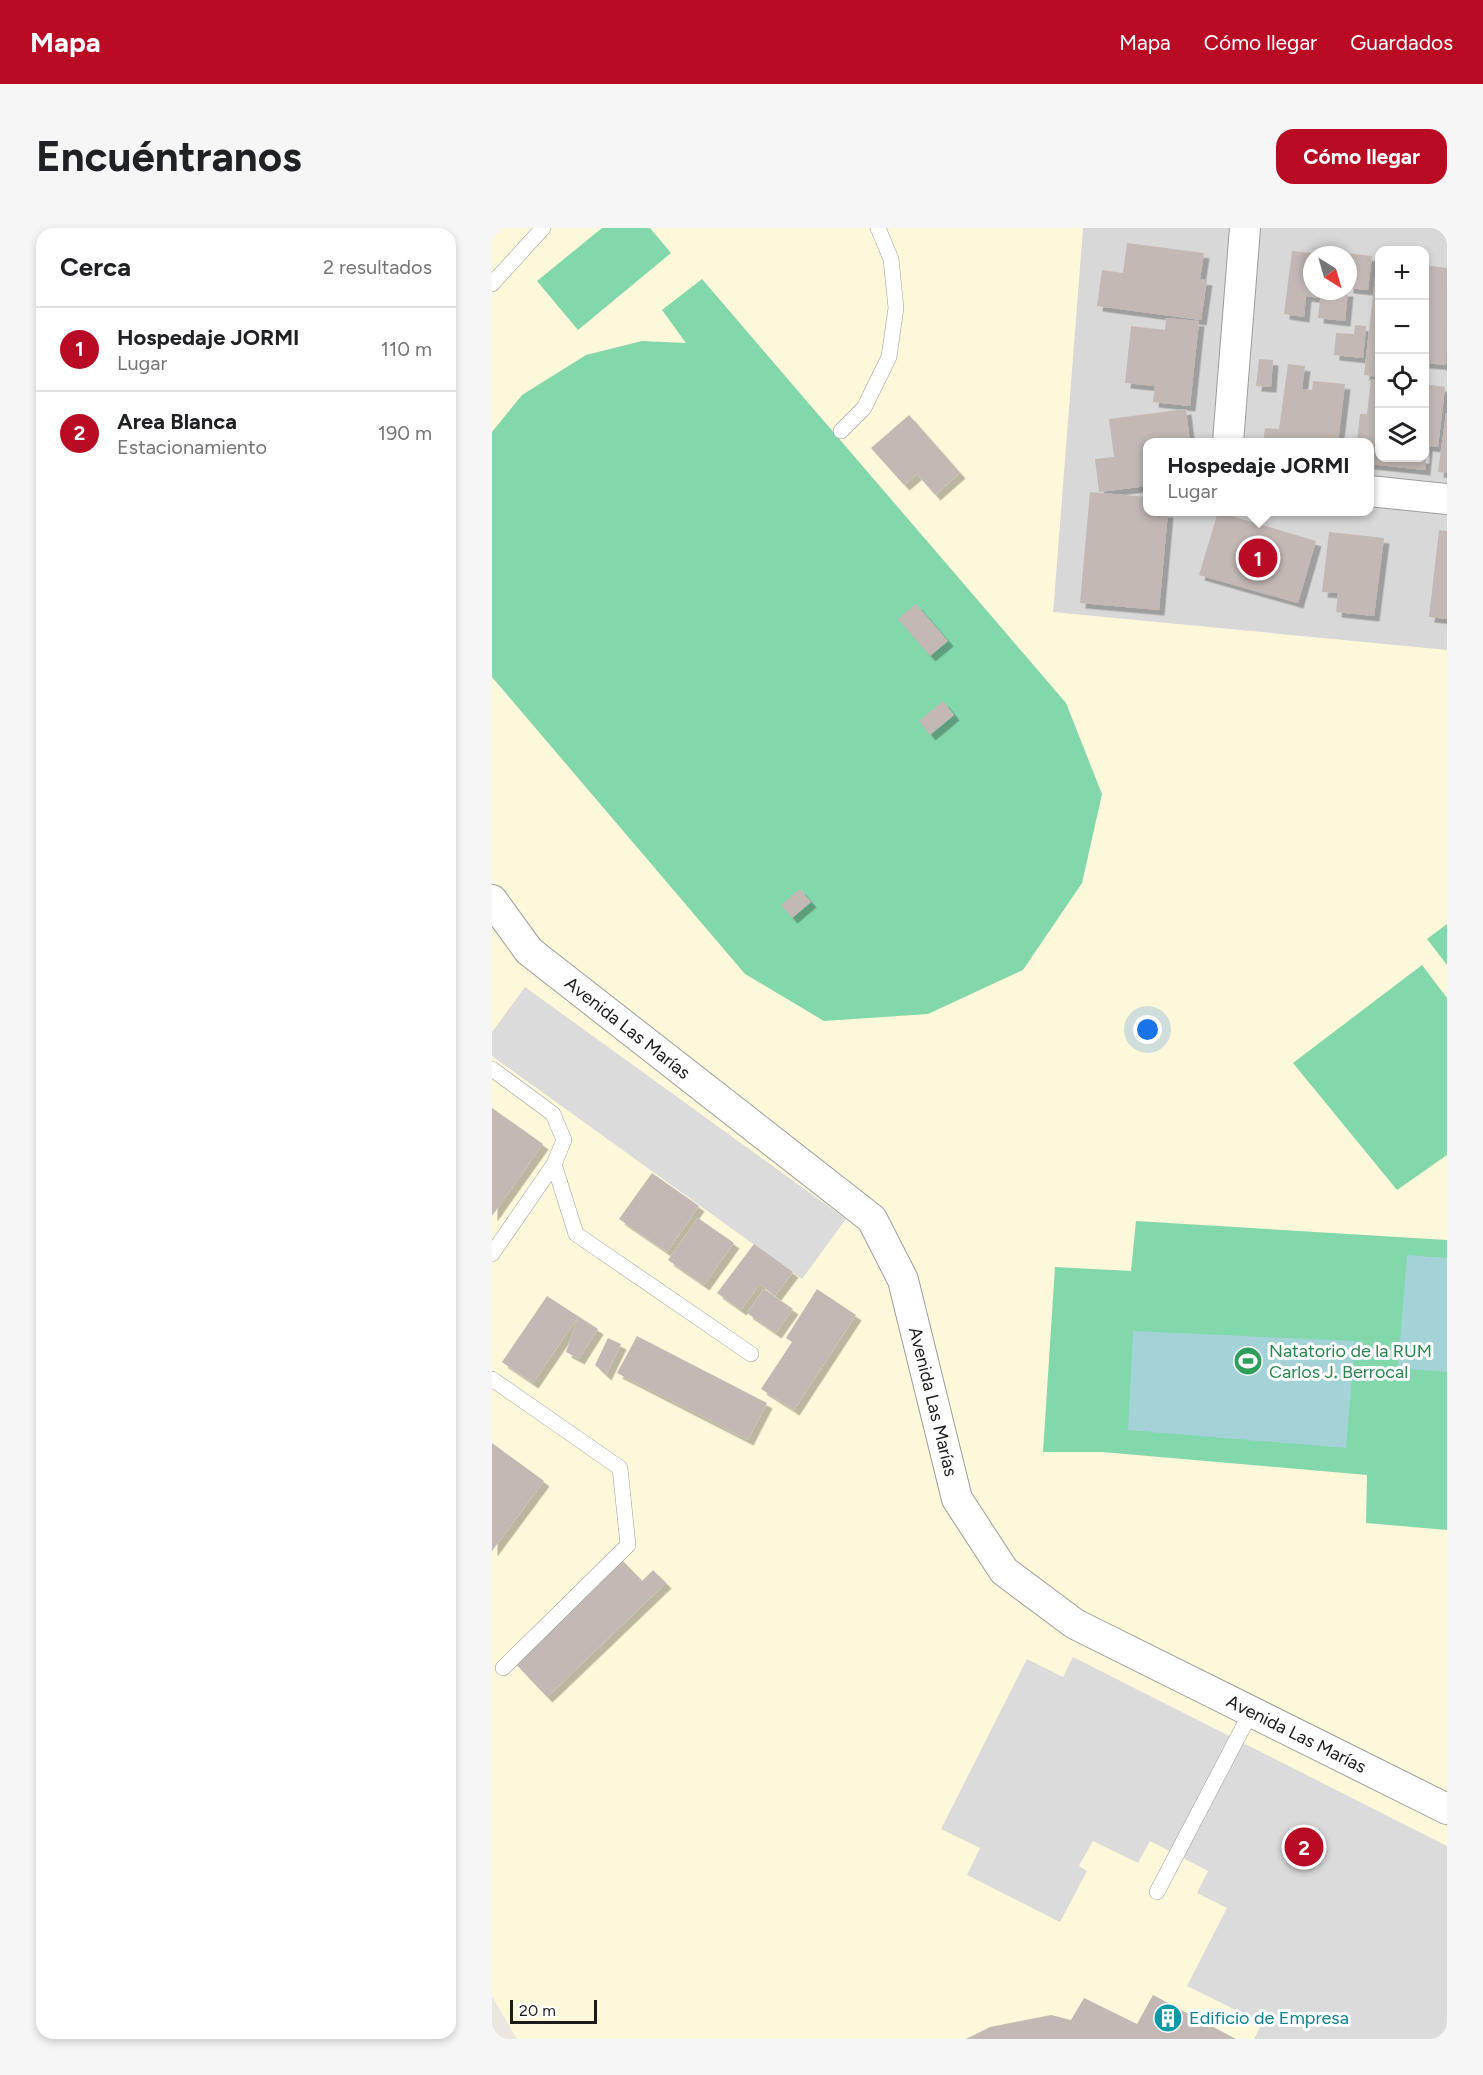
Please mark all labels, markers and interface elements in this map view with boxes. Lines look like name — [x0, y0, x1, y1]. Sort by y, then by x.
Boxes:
text: Mapa — [30, 25, 101, 59]
text: Mapa — [1119, 30, 1171, 55]
text: Cómo llegar — [1204, 30, 1317, 55]
text: Guardados — [1350, 30, 1453, 55]
button: Cómo llegar — [1276, 129, 1447, 184]
text: Encuéntranos — [36, 131, 302, 182]
north arrow — [1303, 246, 1357, 300]
map controls — [1375, 246, 1429, 462]
button: + — [1375, 246, 1429, 300]
text: Cerca — [60, 251, 131, 283]
text: 2 resultados — [323, 255, 432, 279]
button: − — [1375, 300, 1429, 354]
text: Hospedaje JORMI — [117, 324, 299, 351]
text: 1 — [75, 337, 84, 361]
text: 110 m — [381, 337, 432, 361]
text: Lugar — [117, 351, 167, 375]
button: locate — [1375, 354, 1429, 408]
text: Area Blanca — [117, 408, 237, 435]
button: layers — [1375, 408, 1429, 462]
text: 2 — [74, 421, 85, 445]
text: 190 m — [378, 421, 432, 445]
text: Estacionamiento — [117, 435, 267, 459]
popup — [1143, 438, 1374, 516]
text: Hospedaje JORMI — [1167, 452, 1350, 479]
text: Lugar — [1167, 479, 1218, 503]
pin: 1 — [1238, 536, 1278, 580]
street label: Avenida Las Marías — [560, 972, 695, 1084]
your location — [1133, 1015, 1162, 1044]
street label: Avenida Las Marías — [904, 1325, 962, 1479]
place label: Natatorio de la RUM Carlos J. Berrocal — [1269, 1340, 1432, 1383]
sports icon: Natatorio de la RUM Carlos J. Berrocal — [1232, 1345, 1264, 1377]
street label: Avenida Las Marías — [1223, 1690, 1370, 1778]
pin: 2 — [1284, 1824, 1324, 1870]
scale bar — [510, 1997, 597, 2024]
text: 20 m — [519, 2001, 556, 2020]
building icon: Edificio de Empresa — [1152, 2002, 1184, 2034]
place label: Edificio de Empresa — [1189, 2007, 1349, 2029]

